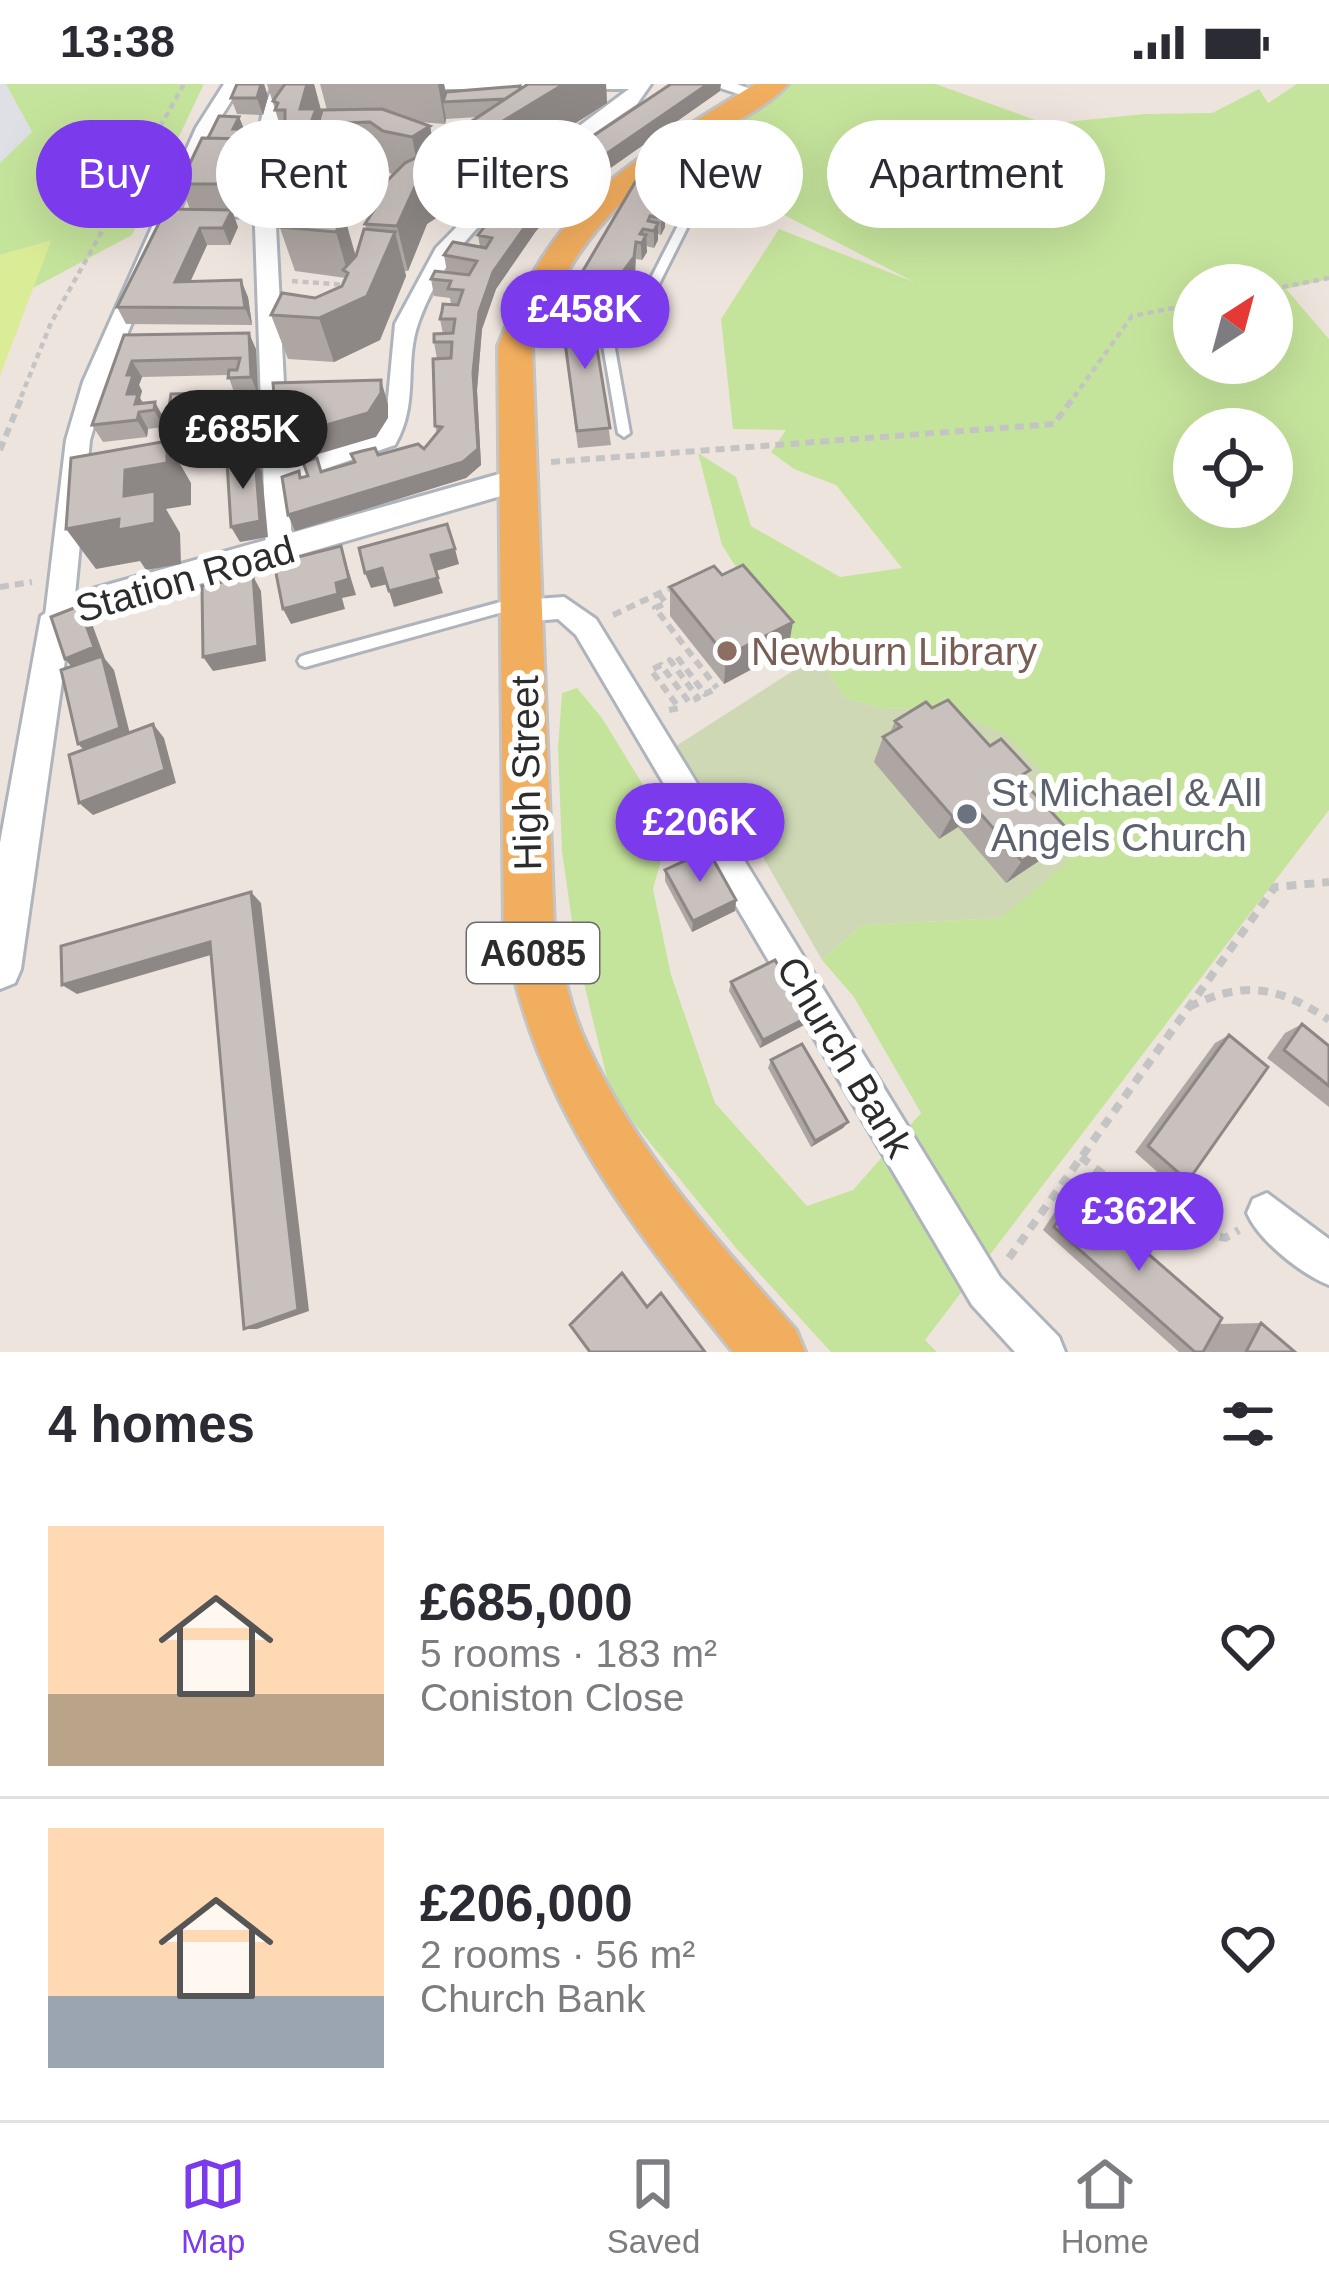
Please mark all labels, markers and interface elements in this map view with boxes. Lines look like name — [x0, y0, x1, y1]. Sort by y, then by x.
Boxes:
text: 13:38 — [60, 16, 175, 67]
chip: Buy — [36, 120, 192, 228]
chip: Rent — [216, 120, 389, 228]
chip: Filters — [413, 120, 611, 228]
chip: New — [635, 120, 803, 228]
chip: Apartment — [827, 120, 1105, 228]
north arrow — [1173, 264, 1293, 384]
map controls — [1173, 264, 1293, 528]
pin: £458K — [501, 270, 669, 372]
text: £458K — [528, 287, 642, 330]
pin: £685K — [159, 390, 327, 492]
text: £685K — [186, 407, 300, 450]
button: locate — [1173, 408, 1293, 528]
street label: Station Road — [71, 527, 299, 631]
place label: Newburn Library — [751, 630, 1038, 673]
marker: Newburn Library — [714, 638, 740, 664]
street label: High Street — [503, 675, 549, 871]
place label: St Michael & All Angels Church — [991, 771, 1262, 859]
pin: £206K — [616, 783, 784, 885]
text: £206K — [643, 800, 757, 843]
marker: St Michael & All Angels Church — [954, 801, 980, 827]
road number: A6085 — [467, 923, 599, 983]
street label: Church Bank — [769, 949, 922, 1165]
pin: £362K — [1055, 1172, 1223, 1274]
text: £362K — [1082, 1189, 1196, 1232]
icon: filters — [1215, 1391, 1281, 1457]
text: 4 homes — [48, 1396, 255, 1453]
icon: home — [144, 1574, 288, 1718]
text: £685,000 — [420, 1574, 633, 1631]
icon: heart — [1215, 1613, 1281, 1679]
text: 5 rooms · 183 m² — [420, 1632, 717, 1675]
text: Coniston Close — [420, 1676, 684, 1719]
text: £206,000 — [420, 1875, 633, 1932]
icon: home — [144, 1876, 288, 2020]
icon: heart — [1215, 1915, 1281, 1981]
text: 2 rooms · 56 m² — [420, 1933, 695, 1976]
text: Church Bank — [420, 1977, 645, 2020]
tab: Map — [180, 2151, 246, 2261]
tab: Saved — [607, 2151, 700, 2261]
tab: Home — [1061, 2151, 1149, 2261]

